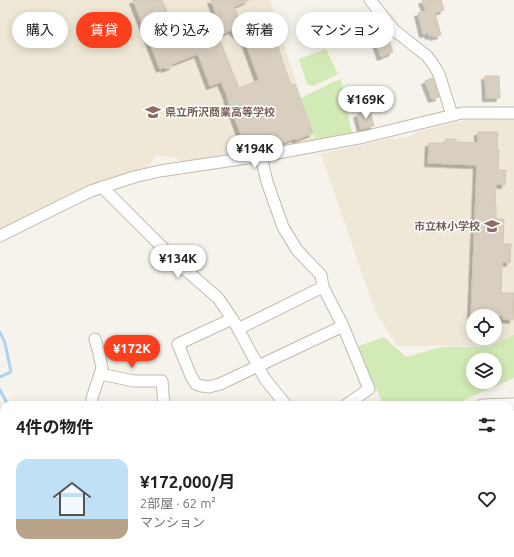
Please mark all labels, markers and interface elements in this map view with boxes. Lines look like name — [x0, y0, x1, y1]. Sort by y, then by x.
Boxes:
chip: 購入 — [12, 12, 68, 48]
chip: 賃貸 — [76, 12, 132, 48]
chip: 絞り込み — [140, 12, 224, 48]
chip: 新着 — [232, 12, 288, 48]
chip: マンション — [296, 12, 394, 48]
pin: ¥169K — [338, 86, 394, 120]
text: ¥169K — [347, 92, 385, 106]
school or university icon: 県立所沢商業高等学校 — [144, 103, 162, 121]
place label: 県立所沢商業高等学校 — [165, 106, 275, 118]
pin: ¥194K — [227, 135, 283, 169]
text: ¥194K — [236, 141, 274, 155]
school or university icon: 市立林小学校 — [483, 217, 501, 235]
place label: 市立林小学校 — [414, 220, 480, 232]
pin: ¥134K — [150, 245, 206, 279]
text: ¥134K — [159, 251, 197, 265]
map controls — [466, 309, 502, 389]
button: locate — [466, 309, 502, 345]
pin: ¥172K — [104, 335, 160, 369]
text: ¥172K — [113, 341, 151, 355]
button: layers — [466, 353, 502, 389]
icon: filters — [476, 414, 498, 436]
text: 4件の物件 — [16, 417, 94, 436]
text: ¥172,000/月 — [140, 472, 235, 491]
icon: home — [48, 475, 96, 523]
icon: heart — [476, 488, 498, 510]
text: 2部屋 · 62 m² — [140, 496, 216, 510]
text: マンション — [140, 515, 205, 529]

